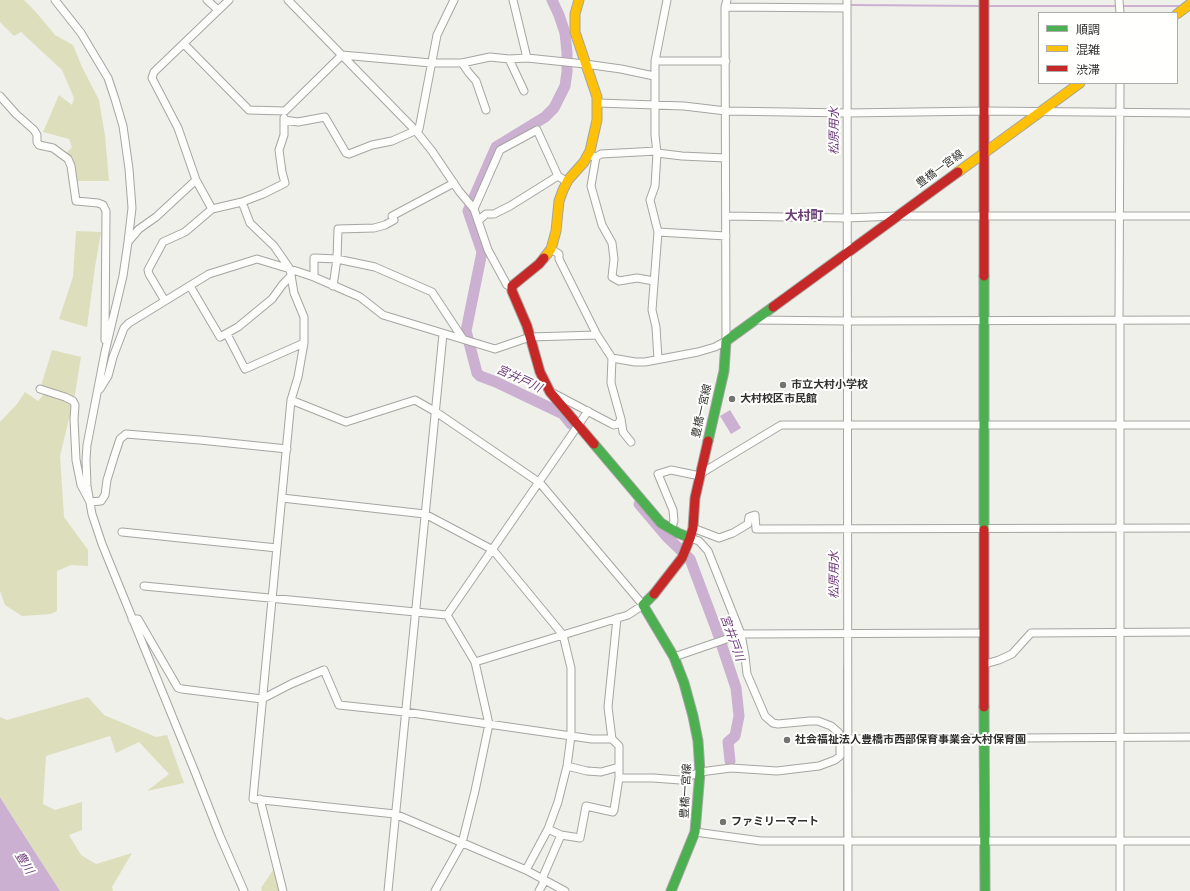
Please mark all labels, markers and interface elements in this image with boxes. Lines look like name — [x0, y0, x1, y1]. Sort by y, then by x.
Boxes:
legend — [1038, 12, 1178, 84]
text: 順調 — [1076, 22, 1100, 37]
text: 混雑 — [1076, 42, 1100, 57]
text: 渋滞 — [1076, 62, 1100, 77]
water label: 松原用水 — [828, 107, 842, 155]
street label: 豊橋一宮線 — [914, 147, 966, 191]
district label: 大村町 — [785, 208, 823, 224]
water label: 宮井戸川 — [494, 362, 544, 396]
place label: 市立大村小学校 — [791, 378, 868, 392]
marker: 市立大村小学校 — [778, 380, 788, 390]
street label: 豊橋一宮線 — [689, 383, 715, 439]
place label: 大村校区市民館 — [740, 392, 817, 406]
marker: 大村校区市民館 — [727, 394, 737, 404]
water label: 松原用水 — [828, 551, 842, 599]
water label: 宮井戸川 — [717, 613, 747, 663]
place label: 社会福祉法人豊橋市西部保育事業会大村保育園 — [795, 733, 1026, 747]
marker: 社会福祉法人豊橋市西部保育事業会大村保育園 — [782, 735, 792, 745]
street label: 豊橋一宮線 — [678, 763, 694, 819]
place label: ファミリーマート — [731, 815, 819, 829]
marker: ファミリーマート — [718, 817, 728, 827]
water label: 豊川 — [12, 849, 36, 877]

